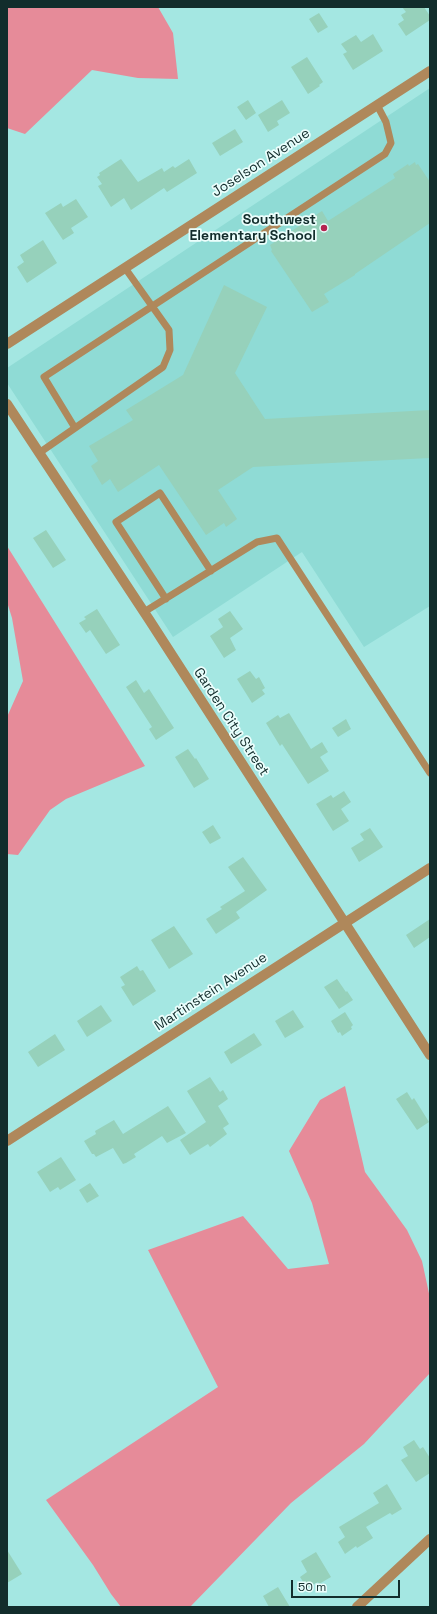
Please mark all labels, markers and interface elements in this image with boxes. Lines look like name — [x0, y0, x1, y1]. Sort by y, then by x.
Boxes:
street label: Joselson Avenue — [209, 125, 313, 201]
place label: Southwest Elementary School — [190, 212, 316, 244]
marker: Southwest Elementary School — [319, 223, 329, 233]
street label: Garden City Street — [190, 665, 272, 779]
street label: Martinstein Avenue — [152, 949, 270, 1035]
scale bar — [293, 1572, 402, 1598]
text: 50 m — [298, 1579, 326, 1595]

